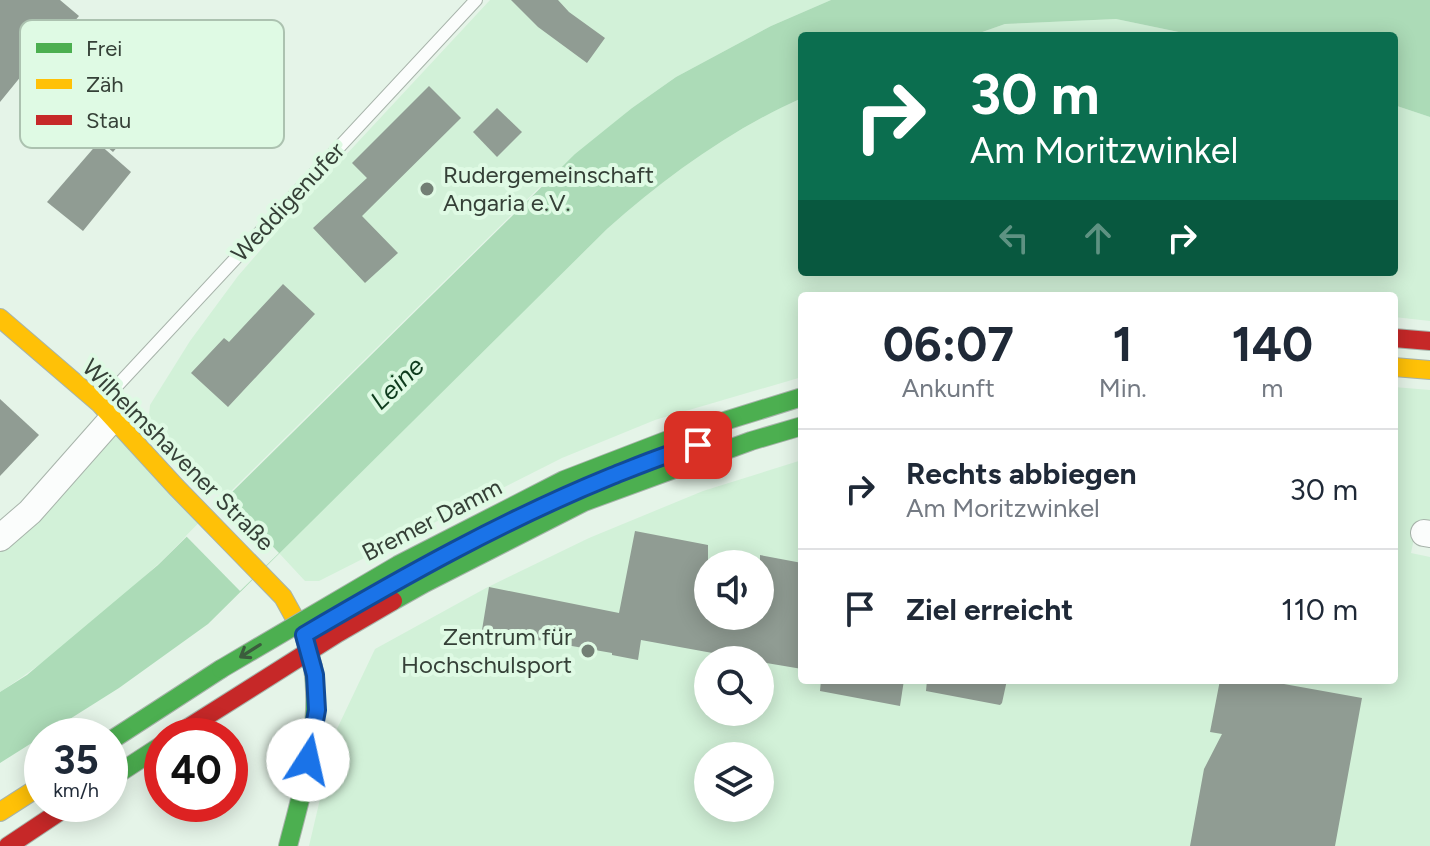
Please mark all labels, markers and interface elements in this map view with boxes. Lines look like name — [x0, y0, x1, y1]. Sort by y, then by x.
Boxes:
legend — [20, 20, 284, 148]
text: Frei — [86, 35, 122, 62]
text: 30 m — [970, 61, 1100, 128]
icon: right — [838, 64, 942, 168]
text: Zäh — [86, 71, 124, 98]
text: Stau — [86, 107, 131, 134]
text: Am Moritzwinkel — [970, 129, 1238, 172]
street label: Weddigenufer — [225, 136, 350, 267]
place label: Rudergemeinschaft Angaria e.V. — [443, 160, 654, 217]
marker: Rudergemeinschaft Angaria e.V. — [418, 180, 436, 198]
icon: left — [992, 216, 1036, 260]
icon: ahead — [1076, 216, 1120, 260]
icon: right — [1160, 216, 1204, 260]
text: 06:07 — [883, 315, 1014, 373]
text: 1 — [1113, 315, 1133, 373]
text: 140 — [1231, 315, 1313, 373]
water label: Leine — [363, 350, 431, 416]
street label: Wilhelmshavener Straße — [76, 353, 280, 557]
text: Ankunft — [902, 372, 995, 404]
text: Min. — [1099, 372, 1147, 404]
text: m — [1261, 372, 1283, 404]
pin — [664, 411, 732, 479]
icon: arrive — [676, 423, 720, 467]
text: Rechts abbiegen — [906, 455, 1137, 492]
icon: right — [838, 467, 882, 511]
text: 30 m — [1290, 471, 1358, 508]
street label: Bremer Damm — [357, 472, 507, 567]
text: Am Moritzwinkel — [906, 492, 1100, 524]
map controls — [694, 550, 774, 822]
button: sound — [694, 550, 774, 630]
icon: arrive — [838, 587, 882, 631]
text: Ziel erreicht — [906, 591, 1073, 628]
text: 110 m — [1281, 591, 1358, 628]
place label: Zentrum für Hochschulsport — [401, 622, 572, 679]
marker: Zentrum für Hochschulsport — [579, 642, 597, 660]
one-way arrow — [239, 643, 262, 659]
button: search — [694, 646, 774, 726]
speed limit sign: 40 — [144, 718, 248, 822]
position arrow — [266, 718, 350, 802]
text: 35 — [53, 736, 99, 784]
button: layers — [694, 742, 774, 822]
text: km/h — [53, 778, 99, 802]

